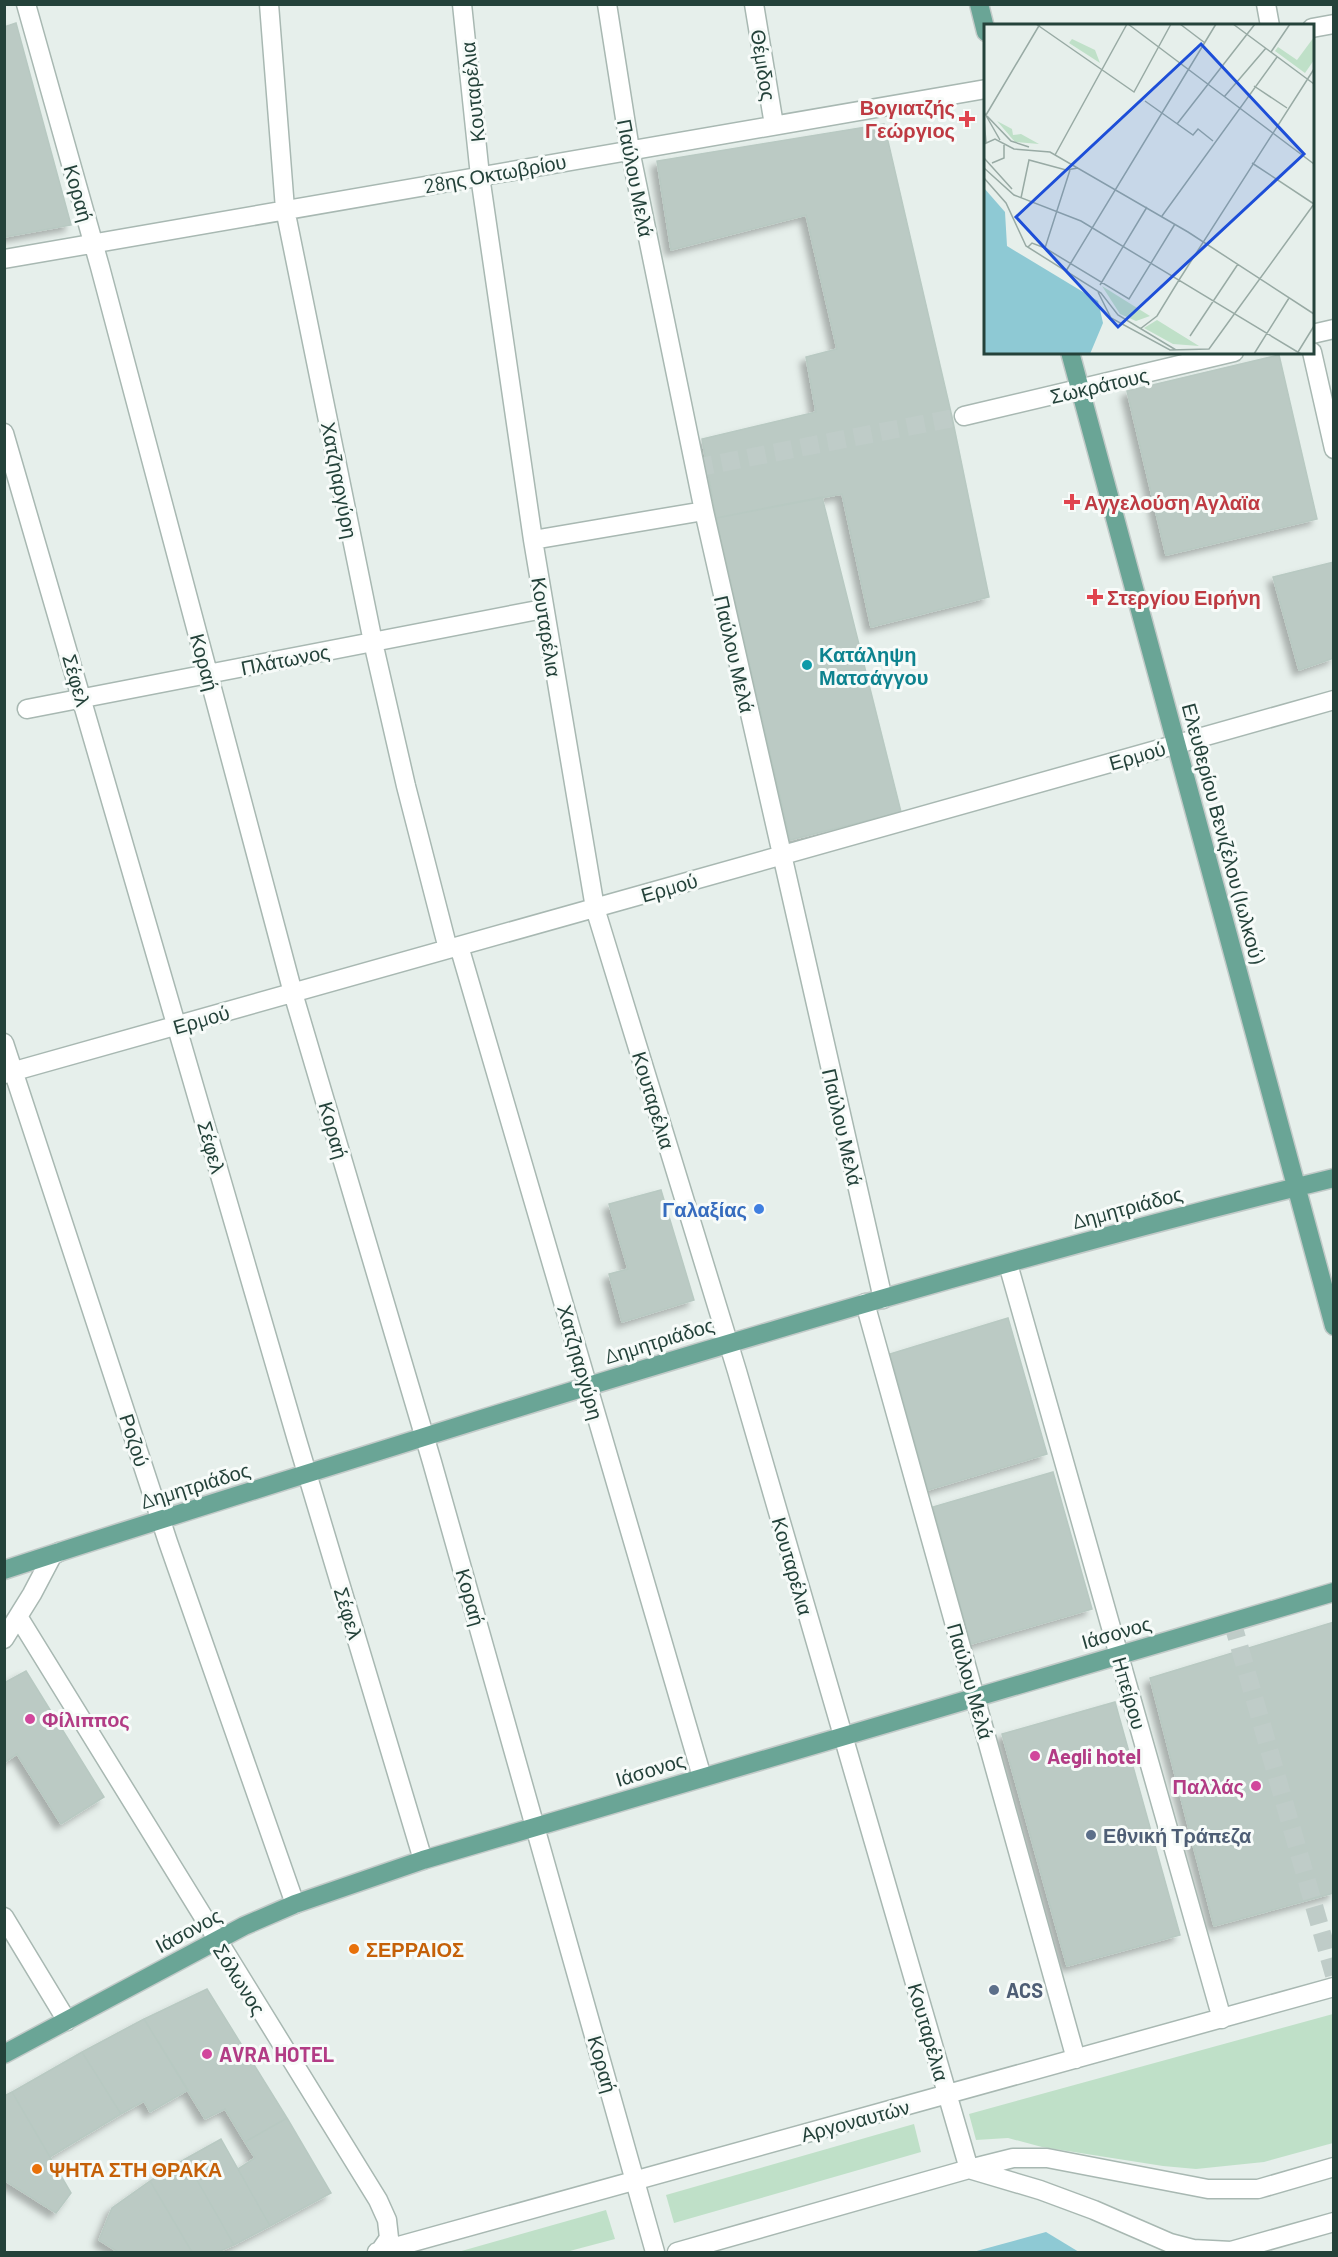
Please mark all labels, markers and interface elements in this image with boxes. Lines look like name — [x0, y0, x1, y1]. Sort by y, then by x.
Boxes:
inset map — [984, 24, 1314, 354]
street label: Θέμιδος — [747, 28, 782, 103]
street label: Κουταρέλια — [455, 41, 489, 143]
place label: Βογιατζής Γεώργιος — [860, 95, 955, 142]
marker: Βογιατζής Γεώργιος — [960, 112, 974, 126]
street label: Παύλου Μελά — [613, 117, 659, 239]
street label: 28ης Οκτωβρίου — [422, 149, 568, 197]
street label: Κοραή — [59, 162, 99, 224]
street label: Σωκράτους — [1047, 362, 1151, 408]
street label: Χατζηαργύρη — [317, 420, 363, 540]
place label: Αγγελούση Αγλαϊα — [1084, 490, 1261, 514]
marker: Αγγελούση Αγλαϊα — [1065, 495, 1079, 509]
street label: Κουταρέλια — [527, 575, 567, 679]
place label: Στεργίου Ειρήνη — [1107, 585, 1261, 609]
marker: Στεργίου Ειρήνη — [1088, 590, 1102, 604]
street label: Παύλου Μελά — [710, 593, 760, 715]
street label: Κοραή — [186, 631, 224, 693]
street label: Πλάτωνος — [239, 639, 332, 679]
place label: Κατάληψη Ματσάγγου — [819, 642, 928, 689]
street label: Σέφελ — [58, 651, 96, 709]
marker: Κατάληψη Ματσάγγου — [800, 658, 814, 672]
street label: Ελευθερίου Βενιζέλου (Ιωλκού) — [1178, 700, 1271, 966]
street label: Ερμού — [1106, 736, 1168, 774]
street label: Ερμού — [638, 868, 700, 906]
street label: Ερμού — [170, 1000, 232, 1038]
street label: Κουταρέλια — [628, 1048, 680, 1152]
street label: Παύλου Μελά — [818, 1066, 868, 1188]
street label: Κοραή — [314, 1099, 354, 1161]
street label: Σέφελ — [193, 1118, 231, 1176]
street label: Δημητριάδος — [1069, 1181, 1185, 1233]
place label: Γαλαξίας — [662, 1197, 747, 1221]
marker: Γαλαξίας — [752, 1202, 766, 1216]
street label: Χατζηαργύρη — [553, 1302, 609, 1422]
street label: Δημητριάδος — [601, 1312, 717, 1368]
street label: Ροζού — [115, 1411, 155, 1469]
street label: Δημητριάδος — [137, 1457, 253, 1513]
street label: Κουταρέλια — [768, 1514, 818, 1618]
street label: Κοραή — [451, 1566, 491, 1628]
street label: Σέφελ — [330, 1584, 368, 1642]
street label: Ιάσονος — [1078, 1611, 1154, 1653]
street label: Παύλου Μελά — [943, 1620, 999, 1742]
street label: Ηπείρου — [1108, 1654, 1152, 1732]
place label: Φίλιππος — [42, 1707, 130, 1731]
marker: Φίλιππος — [23, 1712, 37, 1726]
place label: Aegli hotel — [1047, 1744, 1141, 1768]
street label: Ιάσονος — [612, 1747, 688, 1791]
marker: Aegli hotel — [1028, 1749, 1042, 1763]
place label: Παλλάς — [1173, 1774, 1244, 1798]
marker: Παλλάς — [1249, 1779, 1263, 1793]
place label: Εθνική Τράπεζα — [1103, 1823, 1252, 1847]
marker: Εθνική Τράπεζα — [1084, 1828, 1098, 1842]
street label: Ιάσονος — [151, 1902, 225, 1957]
place label: ΣΕΡΡΑΙΟΣ — [366, 1937, 464, 1961]
street label: Σόλωνος — [209, 1939, 271, 2019]
marker: ΣΕΡΡΑΙΟΣ — [347, 1942, 361, 1956]
place label: ACS — [1006, 1978, 1043, 2002]
street label: Κουταρέλια — [904, 1980, 954, 2084]
marker: ACS — [987, 1983, 1001, 1997]
street label: Κοραή — [583, 2033, 623, 2095]
place label: AVRA HOTEL — [219, 2042, 334, 2066]
marker: AVRA HOTEL — [200, 2047, 214, 2061]
street label: Αργοναυτών — [798, 2094, 912, 2146]
place label: ΨΗΤΑ ΣΤΗ ΘΡΑΚΑ — [49, 2157, 222, 2181]
marker: ΨΗΤΑ ΣΤΗ ΘΡΑΚΑ — [30, 2162, 44, 2176]

